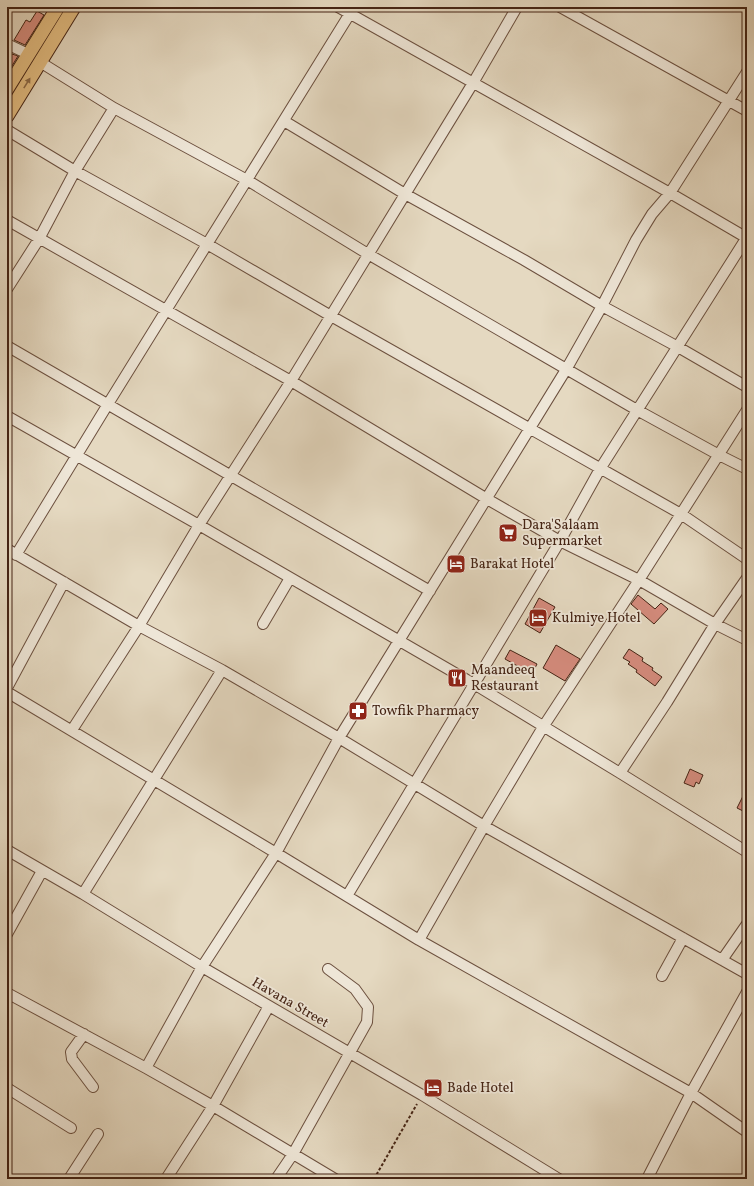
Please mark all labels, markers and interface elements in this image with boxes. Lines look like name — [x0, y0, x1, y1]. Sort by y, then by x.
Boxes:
one-way arrow — [24, 77, 31, 89]
place label: Dara'Salaam Supermarket — [522, 516, 602, 551]
supermarket icon: Dara'Salaam Supermarket — [497, 522, 519, 544]
hotel icon: Barakat Hotel — [445, 553, 467, 575]
place label: Barakat Hotel — [470, 555, 554, 574]
hotel icon: Kulmiye Hotel — [527, 607, 549, 629]
place label: Kulmiye Hotel — [552, 609, 641, 628]
place label: Maandeeq Restaurant — [471, 661, 539, 696]
restaurant icon: Maandeeq Restaurant — [446, 667, 468, 689]
pharmacy icon: Towfik Pharmacy — [347, 700, 369, 722]
place label: Towfik Pharmacy — [372, 702, 479, 721]
street label: Havana Street — [248, 973, 332, 1033]
hotel icon: Bade Hotel — [422, 1077, 444, 1099]
place label: Bade Hotel — [447, 1079, 514, 1098]

